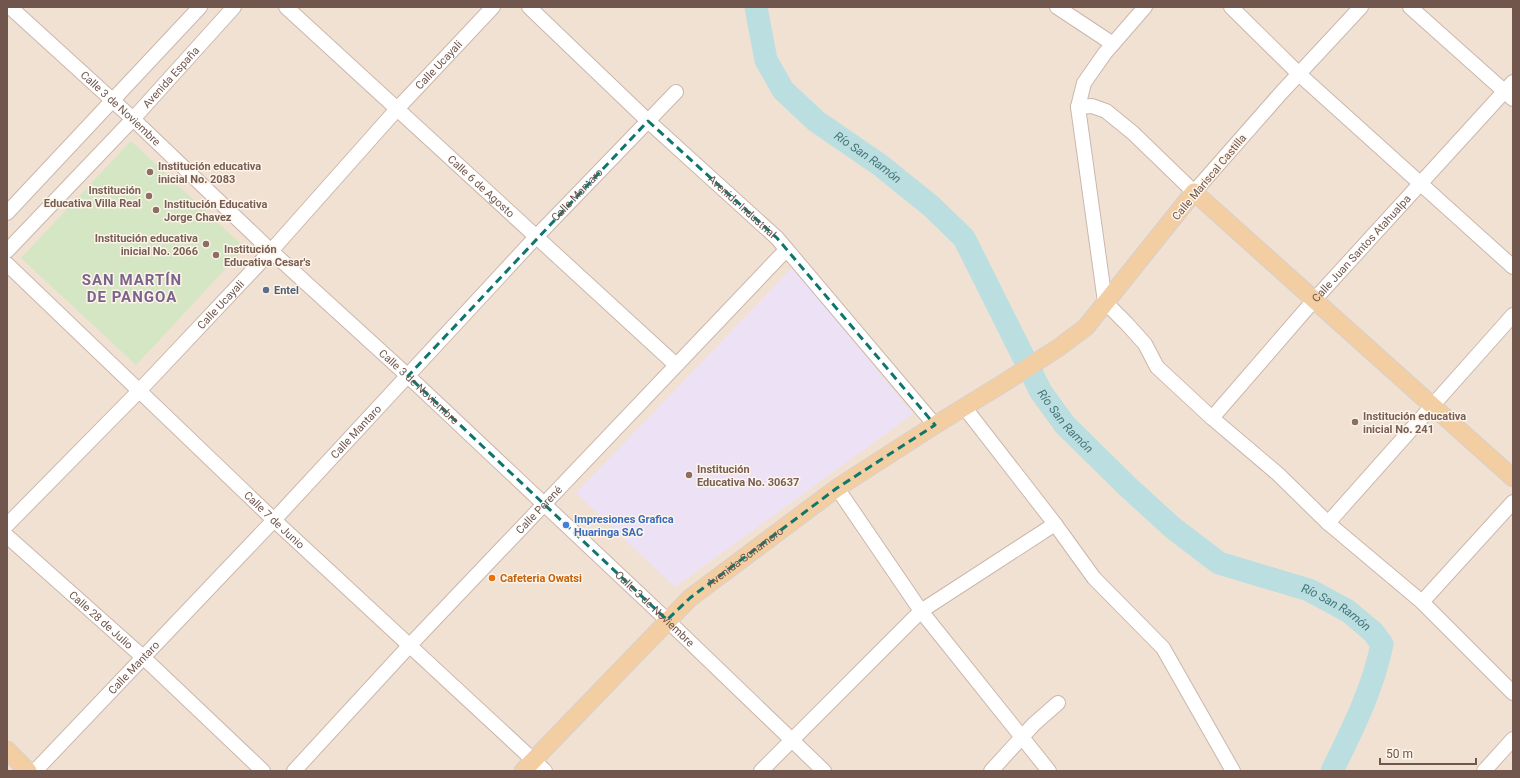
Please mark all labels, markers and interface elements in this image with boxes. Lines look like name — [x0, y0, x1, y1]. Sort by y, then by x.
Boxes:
street label: Calle Ucayali — [413, 38, 465, 92]
street label: Avenida España — [140, 44, 202, 111]
street label: Calle 3 de Noviembre — [78, 69, 163, 149]
water label: Río San Ramón — [832, 129, 904, 186]
street label: Calle Mariscal Castilla — [1170, 132, 1249, 223]
street label: Calle 6 de Agosto — [445, 153, 517, 220]
place label: Institución educativa inicial No. 2083 — [158, 160, 261, 186]
street label: Calle Mantaro — [549, 166, 606, 224]
marker: Institución educativa inicial No. 2083 — [145, 167, 155, 177]
street label: Avenida Industrial — [705, 173, 779, 241]
place label: Institución Educativa Villa Real — [44, 184, 141, 210]
marker: Institución Educativa Villa Real — [144, 191, 154, 201]
street label: Calle Juan Santos Atahualpa — [1309, 192, 1414, 305]
place label: Institución Educativa Jorge Chavez — [164, 198, 267, 224]
marker: Institución Educativa Jorge Chavez — [151, 205, 161, 215]
place label: Institución educativa inicial No. 2066 — [95, 232, 198, 258]
marker: Institución educativa inicial No. 2066 — [201, 239, 211, 249]
place label: Institución Educativa Cesar's — [224, 243, 311, 269]
marker: Institución Educativa Cesar's — [211, 250, 221, 260]
district label: SAN MARTÍN DE PANGOA — [82, 271, 182, 306]
street label: Calle Ucayali — [195, 278, 247, 332]
place label: Entel — [274, 284, 299, 297]
marker: Entel — [261, 285, 271, 295]
street label: Calle 3 de Noviembre — [376, 347, 461, 427]
water label: Río San Ramón — [1034, 387, 1096, 456]
street label: Calle Mantaro — [328, 403, 384, 461]
place label: Institución educativa inicial No. 241 — [1363, 410, 1466, 436]
marker: Institución educativa inicial No. 241 — [1350, 417, 1360, 427]
place label: Institución Educativa No. 30637 — [697, 463, 799, 489]
marker: Institución Educativa No. 30637 — [684, 470, 694, 480]
street label: Calle Perené — [513, 483, 565, 537]
street label: Calle 7 de Junio — [241, 489, 307, 552]
place label: Impresiones Grafica Huaringa SAC — [574, 513, 674, 539]
marker: Impresiones Grafica Huaringa SAC — [561, 520, 571, 530]
street label: Avenida Sonamoro — [704, 524, 786, 590]
street label: Calle 3 de Noviembre — [612, 569, 697, 650]
place label: Cafeteria Owatsi — [500, 572, 582, 585]
marker: Cafeteria Owatsi — [487, 573, 497, 583]
water label: Río San Ramón — [1300, 581, 1374, 634]
street label: Calle 28 de Julio — [66, 588, 135, 652]
street label: Calle Mantaro — [106, 639, 162, 697]
scale bar — [1380, 740, 1476, 766]
text: 50 m — [1386, 747, 1413, 761]

